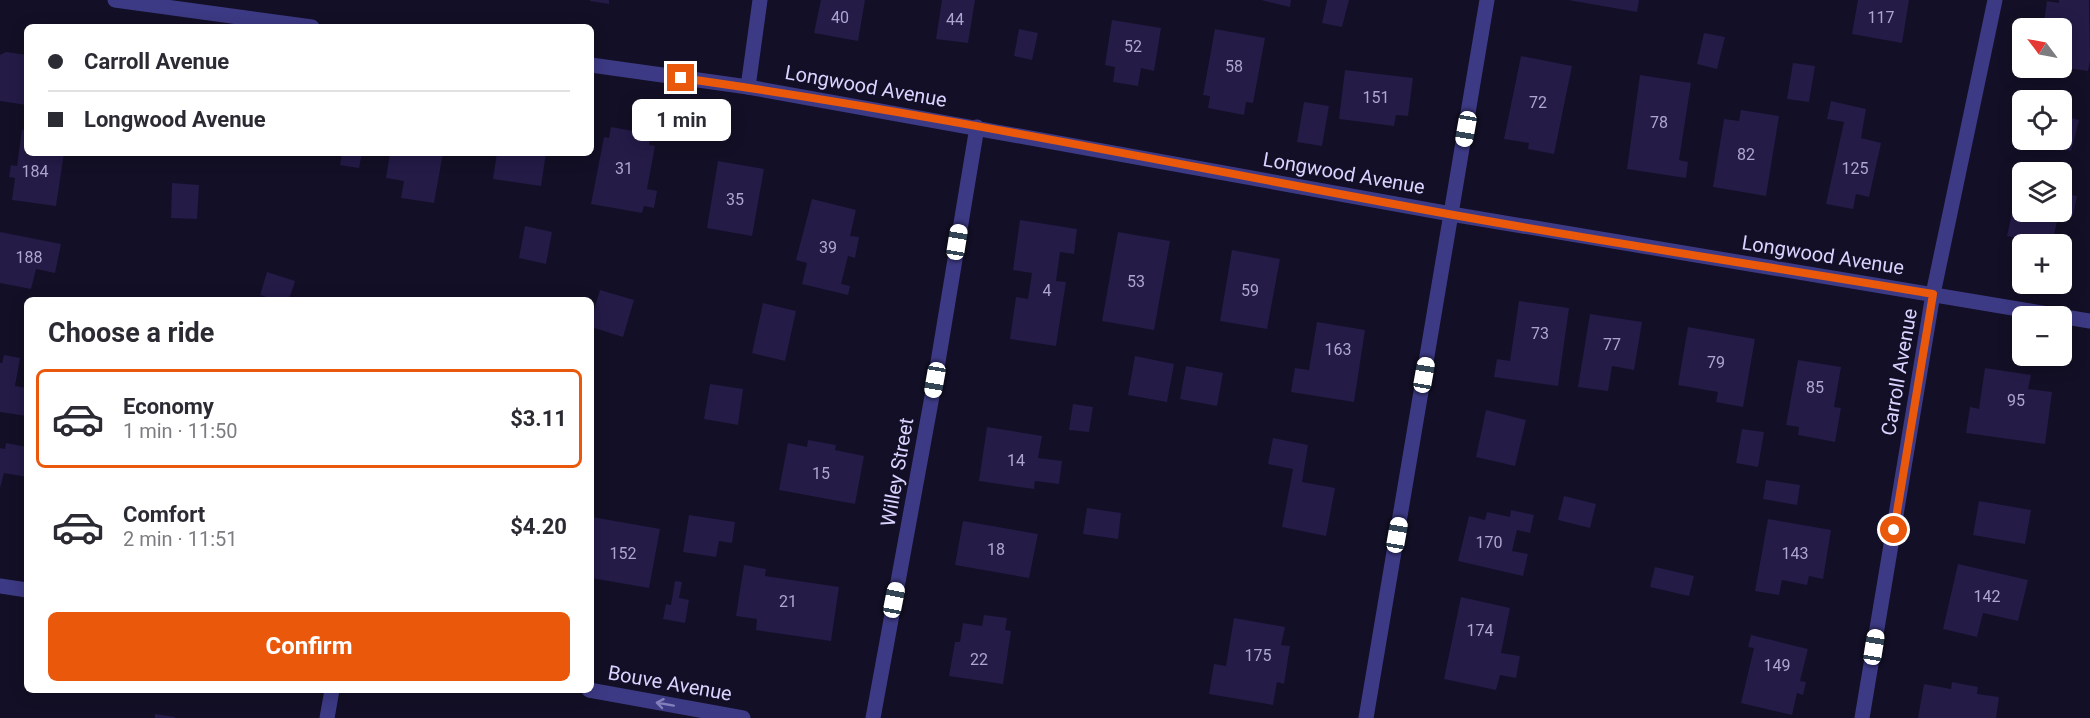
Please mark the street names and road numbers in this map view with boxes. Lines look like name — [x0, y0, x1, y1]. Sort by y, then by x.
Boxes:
street label: Longwood Avenue — [783, 60, 949, 112]
street label: Longwood Avenue — [1261, 147, 1427, 199]
street label: Longwood Avenue — [1740, 230, 1906, 280]
street label: Carroll Avenue — [1876, 307, 1922, 437]
street label: Willey Street — [876, 416, 918, 528]
street label: Bouve Avenue — [606, 660, 734, 706]

